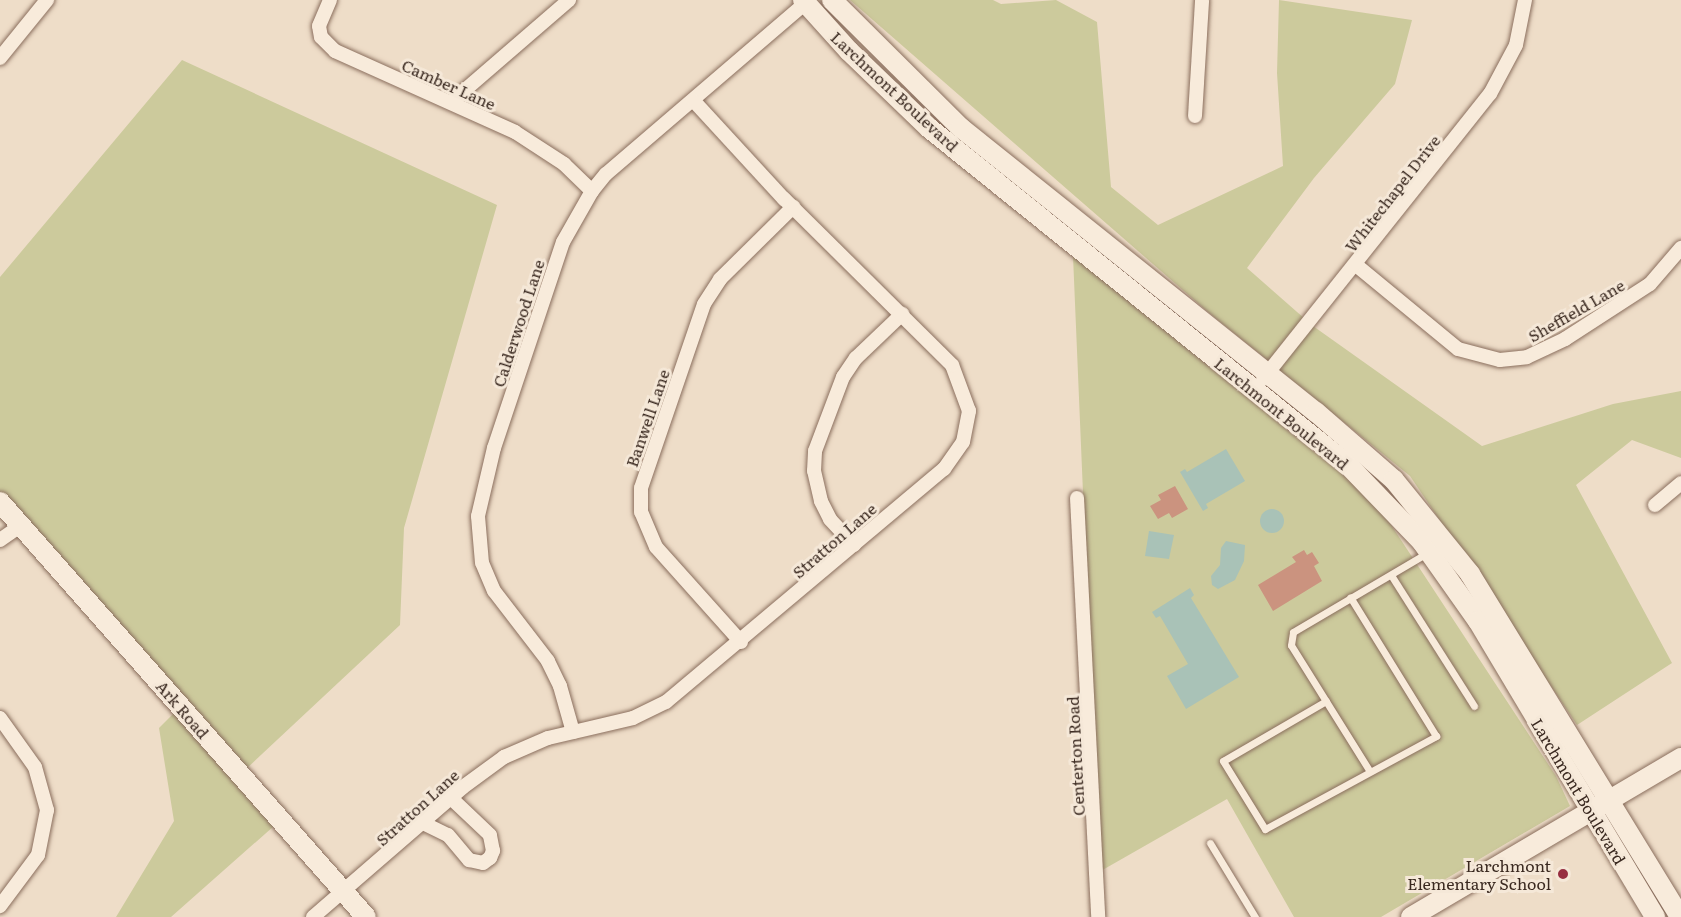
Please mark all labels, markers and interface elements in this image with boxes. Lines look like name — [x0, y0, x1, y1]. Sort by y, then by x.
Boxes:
street label: Larchmont Boulevard — [827, 27, 963, 155]
street label: Camber Lane — [399, 55, 499, 113]
street label: Whitechapel Drive — [1340, 131, 1444, 255]
street label: Calderwood Lane — [488, 257, 548, 389]
street label: Sheffield Lane — [1524, 275, 1628, 345]
street label: Larchmont Boulevard — [1211, 353, 1353, 473]
street label: Banwell Lane — [621, 367, 673, 469]
street label: Stratton Lane — [788, 498, 880, 582]
street label: Ark Road — [153, 676, 213, 742]
street label: Centerton Road — [1062, 696, 1088, 816]
street label: Larchmont Boulevard — [1528, 715, 1630, 867]
street label: Stratton Lane — [372, 765, 462, 849]
place label: Larchmont Elementary School — [1407, 855, 1551, 893]
marker: Larchmont Elementary School — [1556, 867, 1570, 881]

